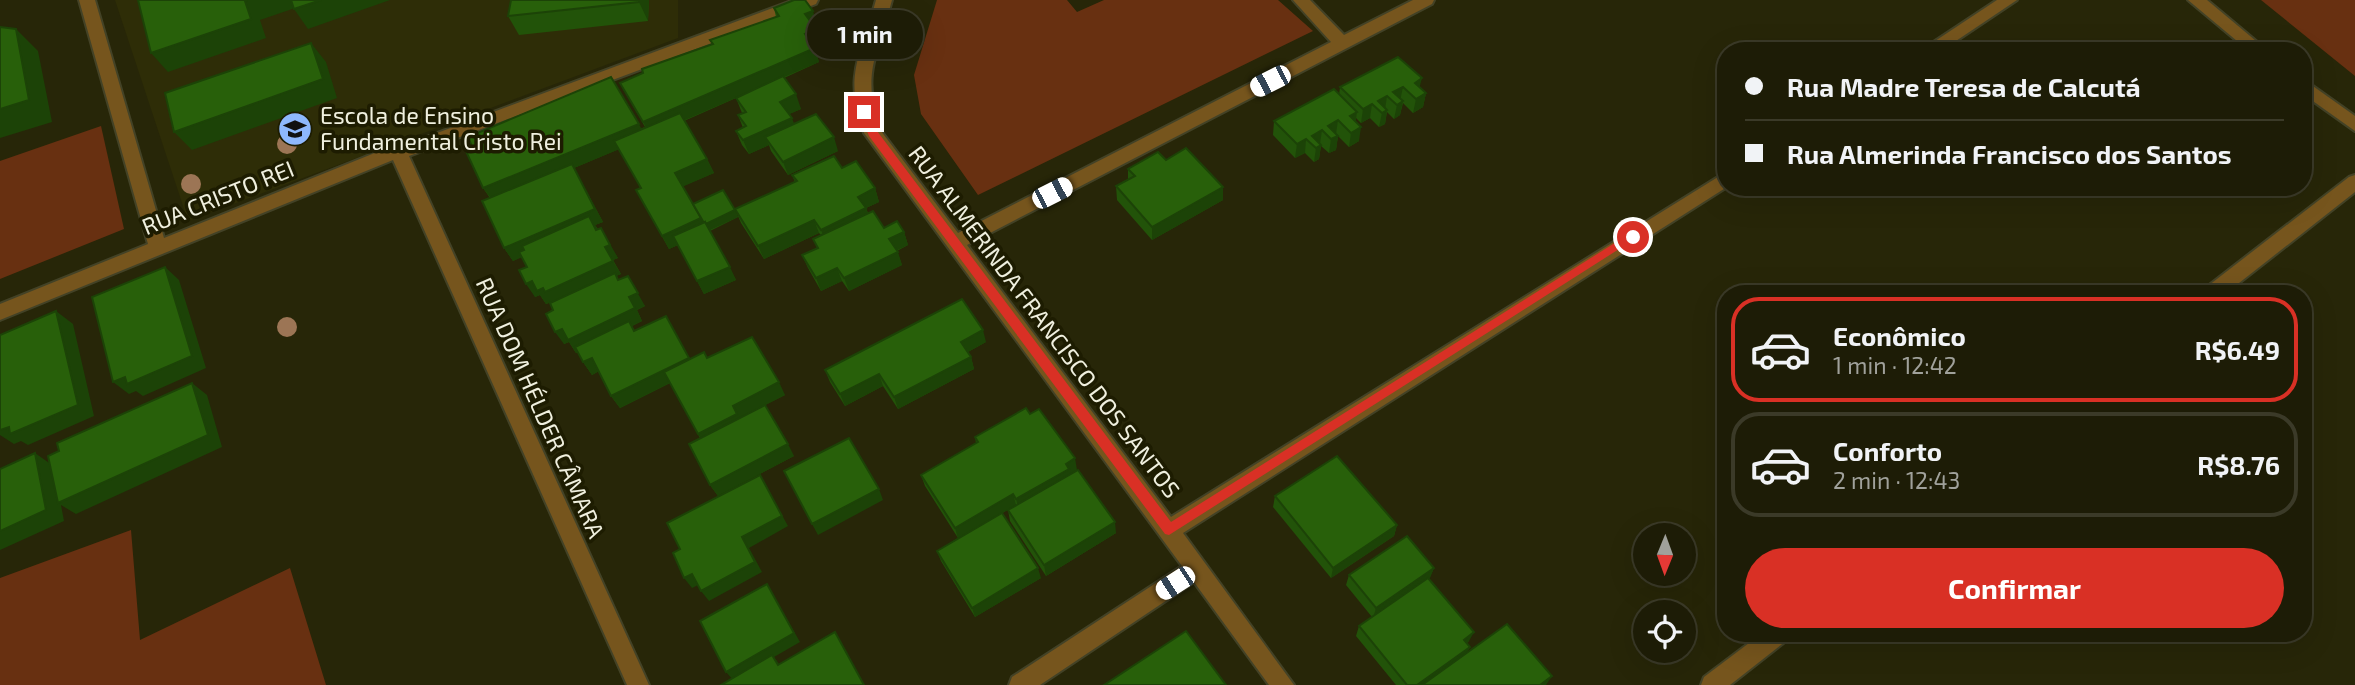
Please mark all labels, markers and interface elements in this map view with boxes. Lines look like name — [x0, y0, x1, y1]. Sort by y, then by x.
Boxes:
callout: 1 min — [806, 10, 922, 60]
text: 1 min — [837, 20, 893, 48]
car — [1247, 62, 1294, 100]
text: Rua Madre Teresa de Calcutá — [1787, 71, 2140, 102]
route end — [848, 96, 880, 128]
place label: Escola de Ensino Fundamental Cristo Rei — [320, 101, 562, 155]
school or university icon: Escola de Ensino Fundamental Cristo Rei — [276, 110, 314, 148]
text: Rua Almerinda Francisco dos Santos — [1787, 138, 2232, 169]
street label: RUA ALMERINDA FRANCISCO DOS SANTOS — [903, 140, 1186, 503]
street label: RUA CRISTO REI — [138, 154, 298, 240]
car — [1029, 174, 1076, 212]
route start — [1617, 221, 1649, 253]
street label: RUA DOM HÉLDER CÂMARA — [471, 273, 611, 543]
icon: car — [1749, 318, 1812, 381]
text: Econômico — [1833, 320, 1966, 351]
text: R$6.49 — [2195, 334, 2280, 365]
text: 1 min · 12:42 — [1833, 351, 1957, 379]
icon: car — [1749, 433, 1812, 496]
text: Conforto — [1833, 435, 1942, 466]
text: R$8.76 — [2197, 449, 2280, 480]
text: 2 min · 12:43 — [1833, 466, 1960, 494]
north arrow — [1633, 523, 1696, 586]
map controls — [1633, 523, 1696, 663]
button: Confirmar — [1745, 548, 2284, 628]
car — [1152, 563, 1199, 603]
button: locate — [1633, 600, 1696, 663]

